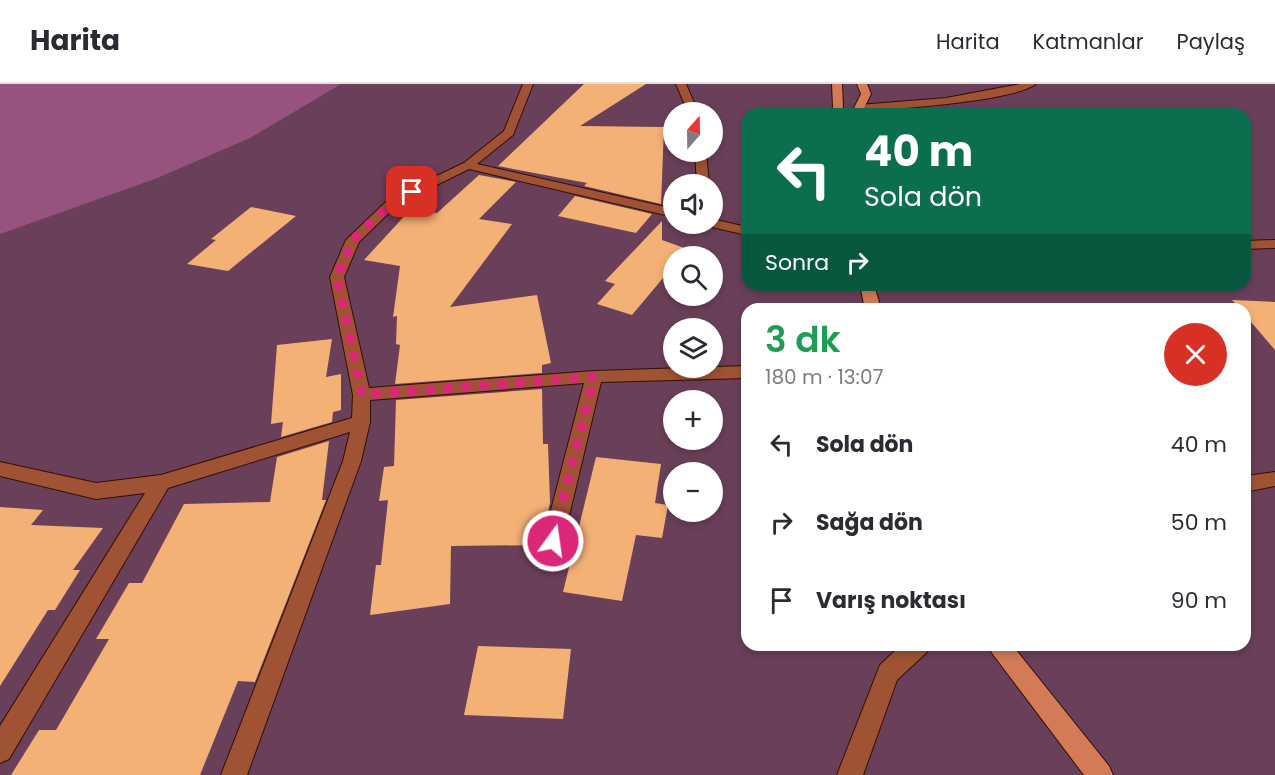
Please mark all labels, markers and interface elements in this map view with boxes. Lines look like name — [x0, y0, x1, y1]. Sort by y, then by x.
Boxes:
text: Harita — [30, 21, 120, 60]
text: Harita — [936, 27, 1000, 56]
text: Katmanlar — [1033, 27, 1143, 56]
text: Paylaş — [1176, 27, 1245, 56]
north arrow — [663, 102, 723, 162]
map controls — [663, 102, 723, 522]
text: 40 m — [864, 122, 973, 181]
icon: left — [765, 132, 843, 210]
pin — [386, 166, 437, 217]
button: sound — [663, 174, 723, 234]
icon: arrive — [395, 175, 428, 208]
text: Sola dön — [864, 178, 982, 215]
button: search — [663, 246, 723, 306]
icon: right — [841, 246, 874, 279]
text: Sonra — [765, 247, 829, 278]
text: 3 dk — [765, 314, 841, 365]
button: layers — [663, 318, 723, 378]
button: close — [1164, 323, 1227, 386]
text: 180 m · 13:07 — [765, 363, 883, 391]
button: + — [663, 390, 723, 450]
icon: left — [765, 428, 798, 461]
text: Sola dön — [816, 429, 913, 460]
text: 40 m — [1171, 429, 1227, 460]
button: − — [663, 462, 723, 522]
icon: right — [765, 506, 798, 539]
text: Sağa dön — [816, 507, 923, 538]
text: 50 m — [1171, 507, 1227, 538]
position arrow — [521, 509, 585, 573]
icon: arrive — [765, 584, 798, 617]
text: Varış noktası — [816, 585, 966, 616]
text: 90 m — [1171, 585, 1227, 616]

